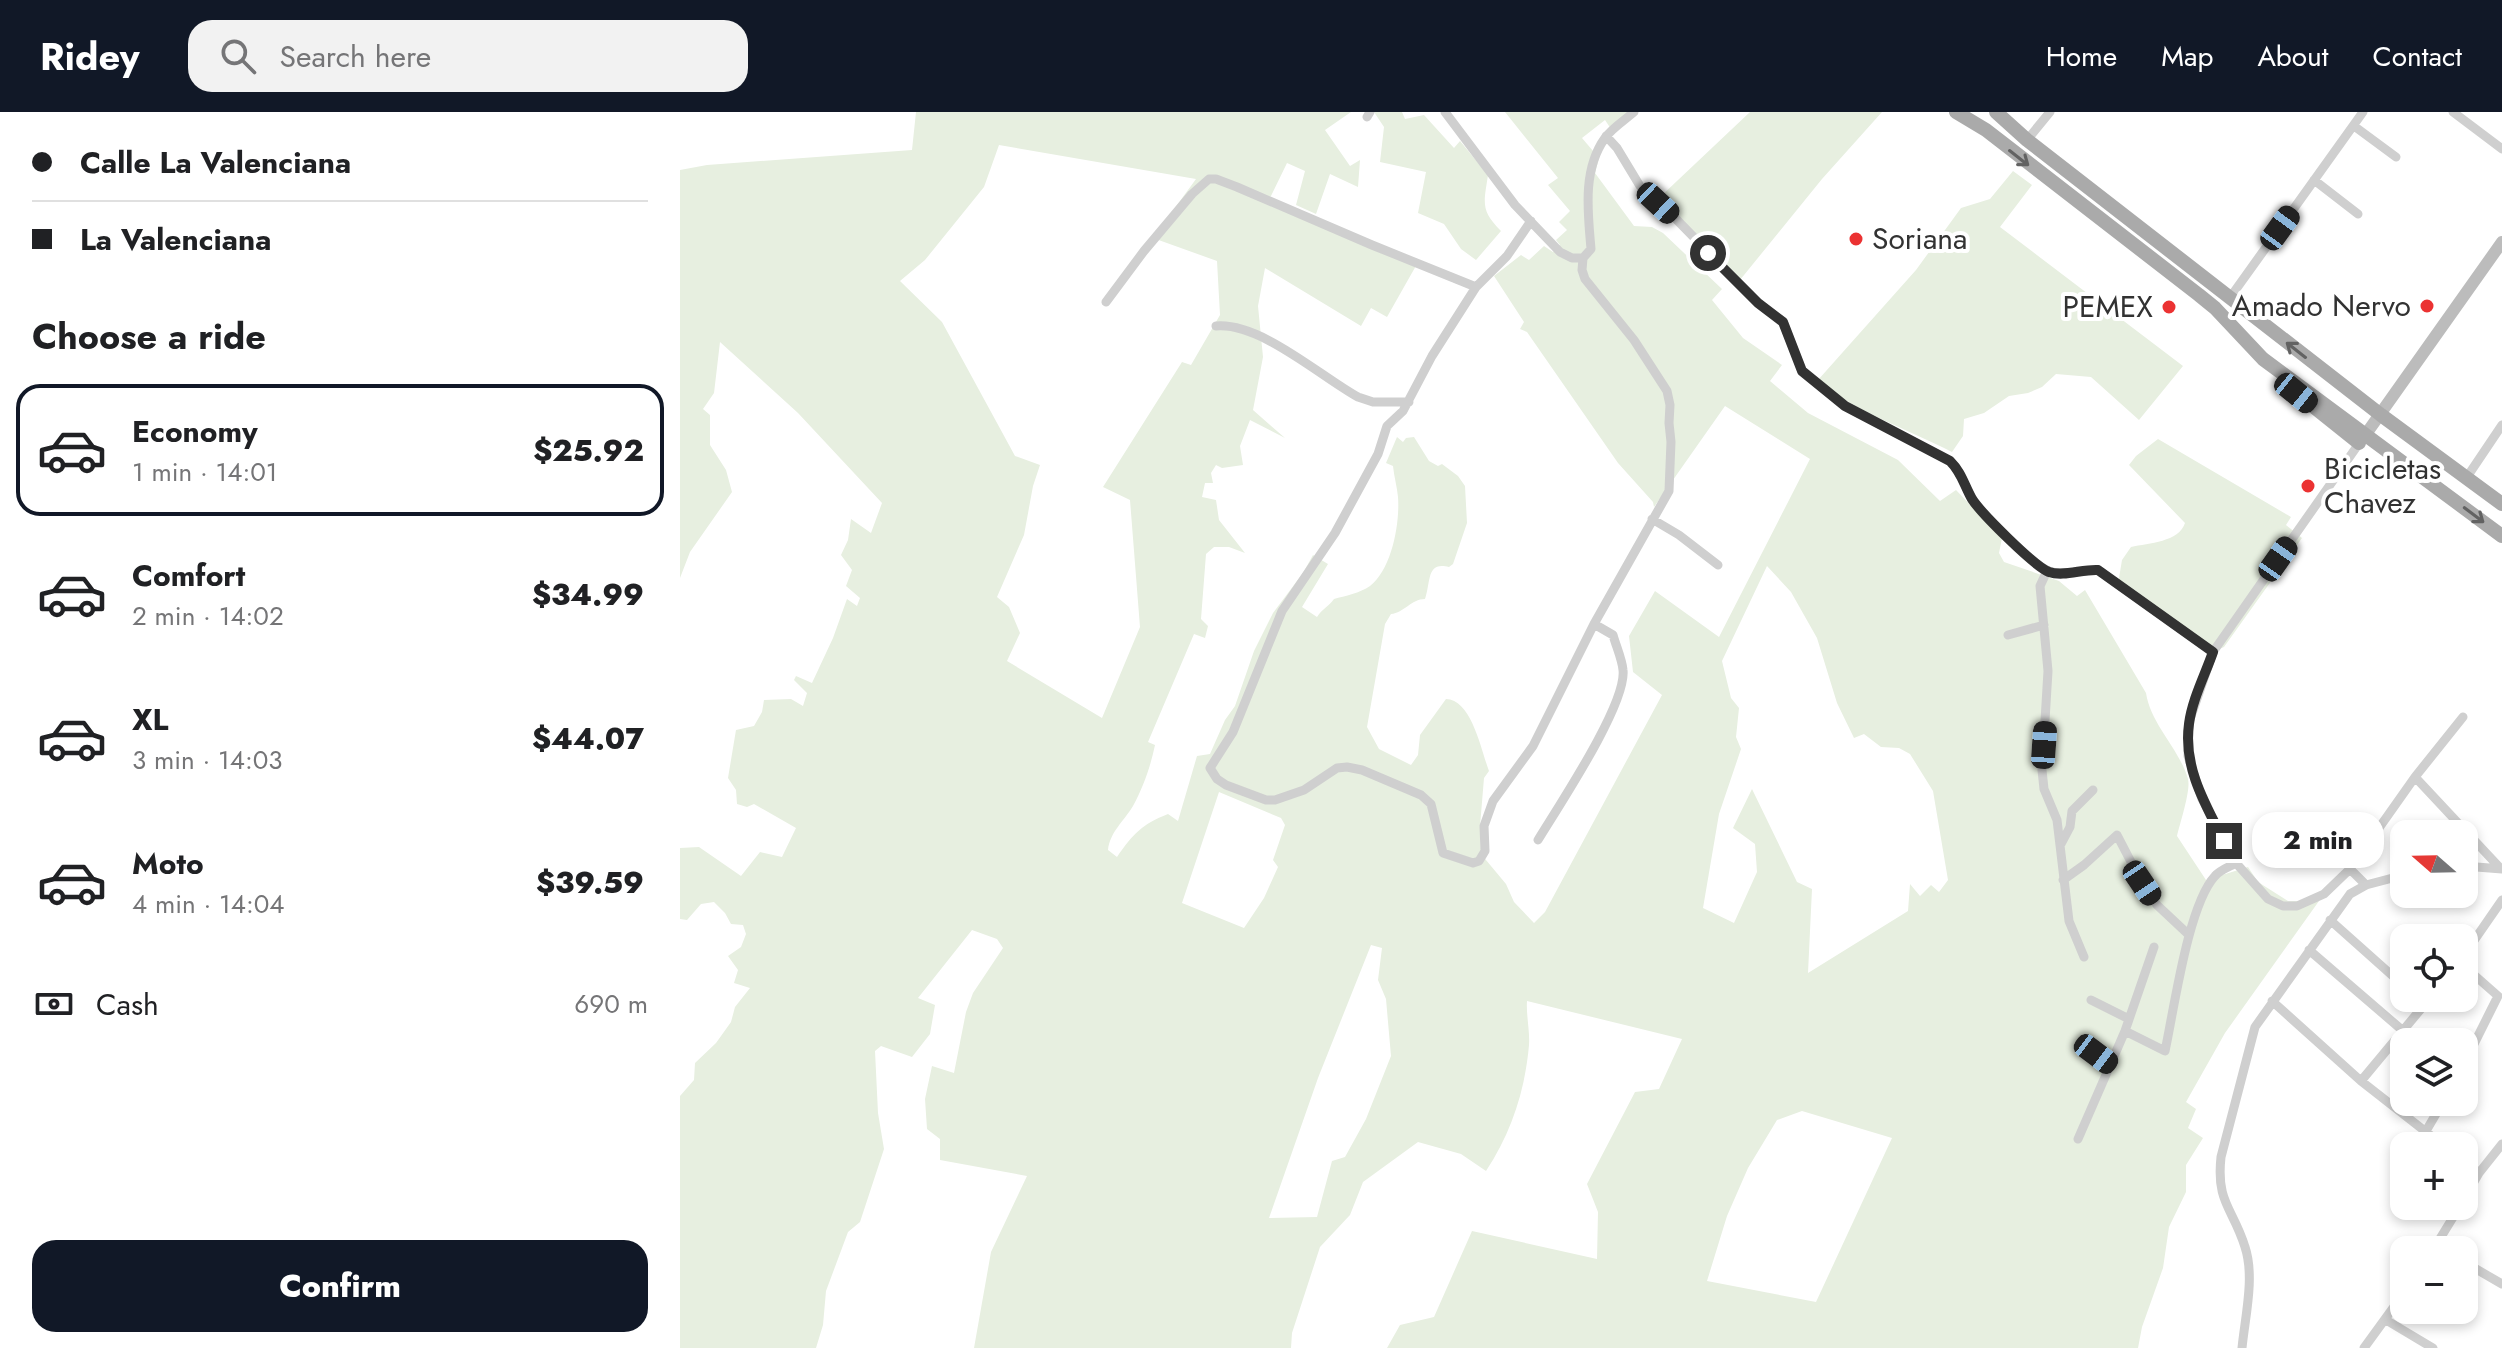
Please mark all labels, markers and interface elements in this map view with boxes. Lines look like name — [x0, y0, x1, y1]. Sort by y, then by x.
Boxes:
search box — [188, 20, 748, 92]
text: Ridey — [40, 29, 140, 84]
icon: search — [216, 34, 260, 78]
text: Search here — [280, 35, 431, 78]
text: Home — [2046, 36, 2117, 77]
text: Map — [2161, 36, 2213, 77]
text: About — [2257, 36, 2329, 77]
text: Contact — [2373, 36, 2462, 77]
text: Calle La Valenciana — [80, 141, 351, 184]
one-way arrow — [2008, 149, 2029, 166]
car — [1632, 178, 1684, 228]
car — [2256, 202, 2304, 254]
place label: Soriana — [1872, 217, 1968, 260]
text: La Valenciana — [80, 218, 271, 261]
marker: Soriana — [1847, 230, 1865, 248]
route start — [1690, 235, 1726, 271]
place label: Amado Nervo — [2232, 284, 2411, 327]
place label: PEMEX — [2063, 285, 2153, 328]
marker: Amado Nervo — [2418, 297, 2436, 315]
marker: PEMEX — [2160, 298, 2178, 316]
text: Choose a ride — [32, 310, 266, 362]
one-way arrow — [2286, 342, 2308, 359]
car — [2270, 369, 2322, 417]
text: Economy — [132, 410, 258, 453]
icon: car — [36, 414, 108, 486]
text: $25.92 — [533, 429, 644, 472]
place label: Bicicletas Chavez — [2324, 447, 2441, 524]
text: 1 min · 14:01 — [132, 453, 278, 491]
marker: Bicicletas Chavez — [2299, 477, 2317, 495]
one-way arrow — [2462, 506, 2484, 523]
car — [2254, 532, 2302, 586]
text: Comfort — [132, 554, 245, 597]
icon: car — [36, 558, 108, 630]
text: $34.99 — [532, 573, 644, 616]
text: 2 min · 14:02 — [132, 597, 284, 635]
text: XL — [132, 698, 168, 741]
icon: car — [36, 702, 108, 774]
text: $44.07 — [532, 717, 644, 760]
car — [2030, 720, 2058, 770]
text: 3 min · 14:03 — [132, 741, 283, 779]
callout: 2 min — [2252, 813, 2384, 869]
north arrow — [2390, 820, 2478, 908]
map controls — [2390, 820, 2478, 1324]
text: 2 min — [2283, 821, 2353, 859]
route end — [2206, 823, 2242, 859]
text: Moto — [132, 842, 204, 885]
icon: car — [36, 846, 108, 918]
car — [2119, 856, 2165, 910]
text: $39.59 — [536, 861, 644, 904]
text: 4 min · 14:04 — [132, 885, 284, 923]
button: locate — [2390, 924, 2478, 1012]
icon: cash — [32, 982, 76, 1026]
text: Cash — [96, 983, 159, 1026]
text: 690 m — [574, 985, 648, 1023]
button: layers — [2390, 1028, 2478, 1116]
car — [2070, 1030, 2122, 1078]
button: + — [2390, 1132, 2478, 1220]
button: − — [2390, 1236, 2478, 1324]
button: Confirm — [32, 1240, 648, 1332]

